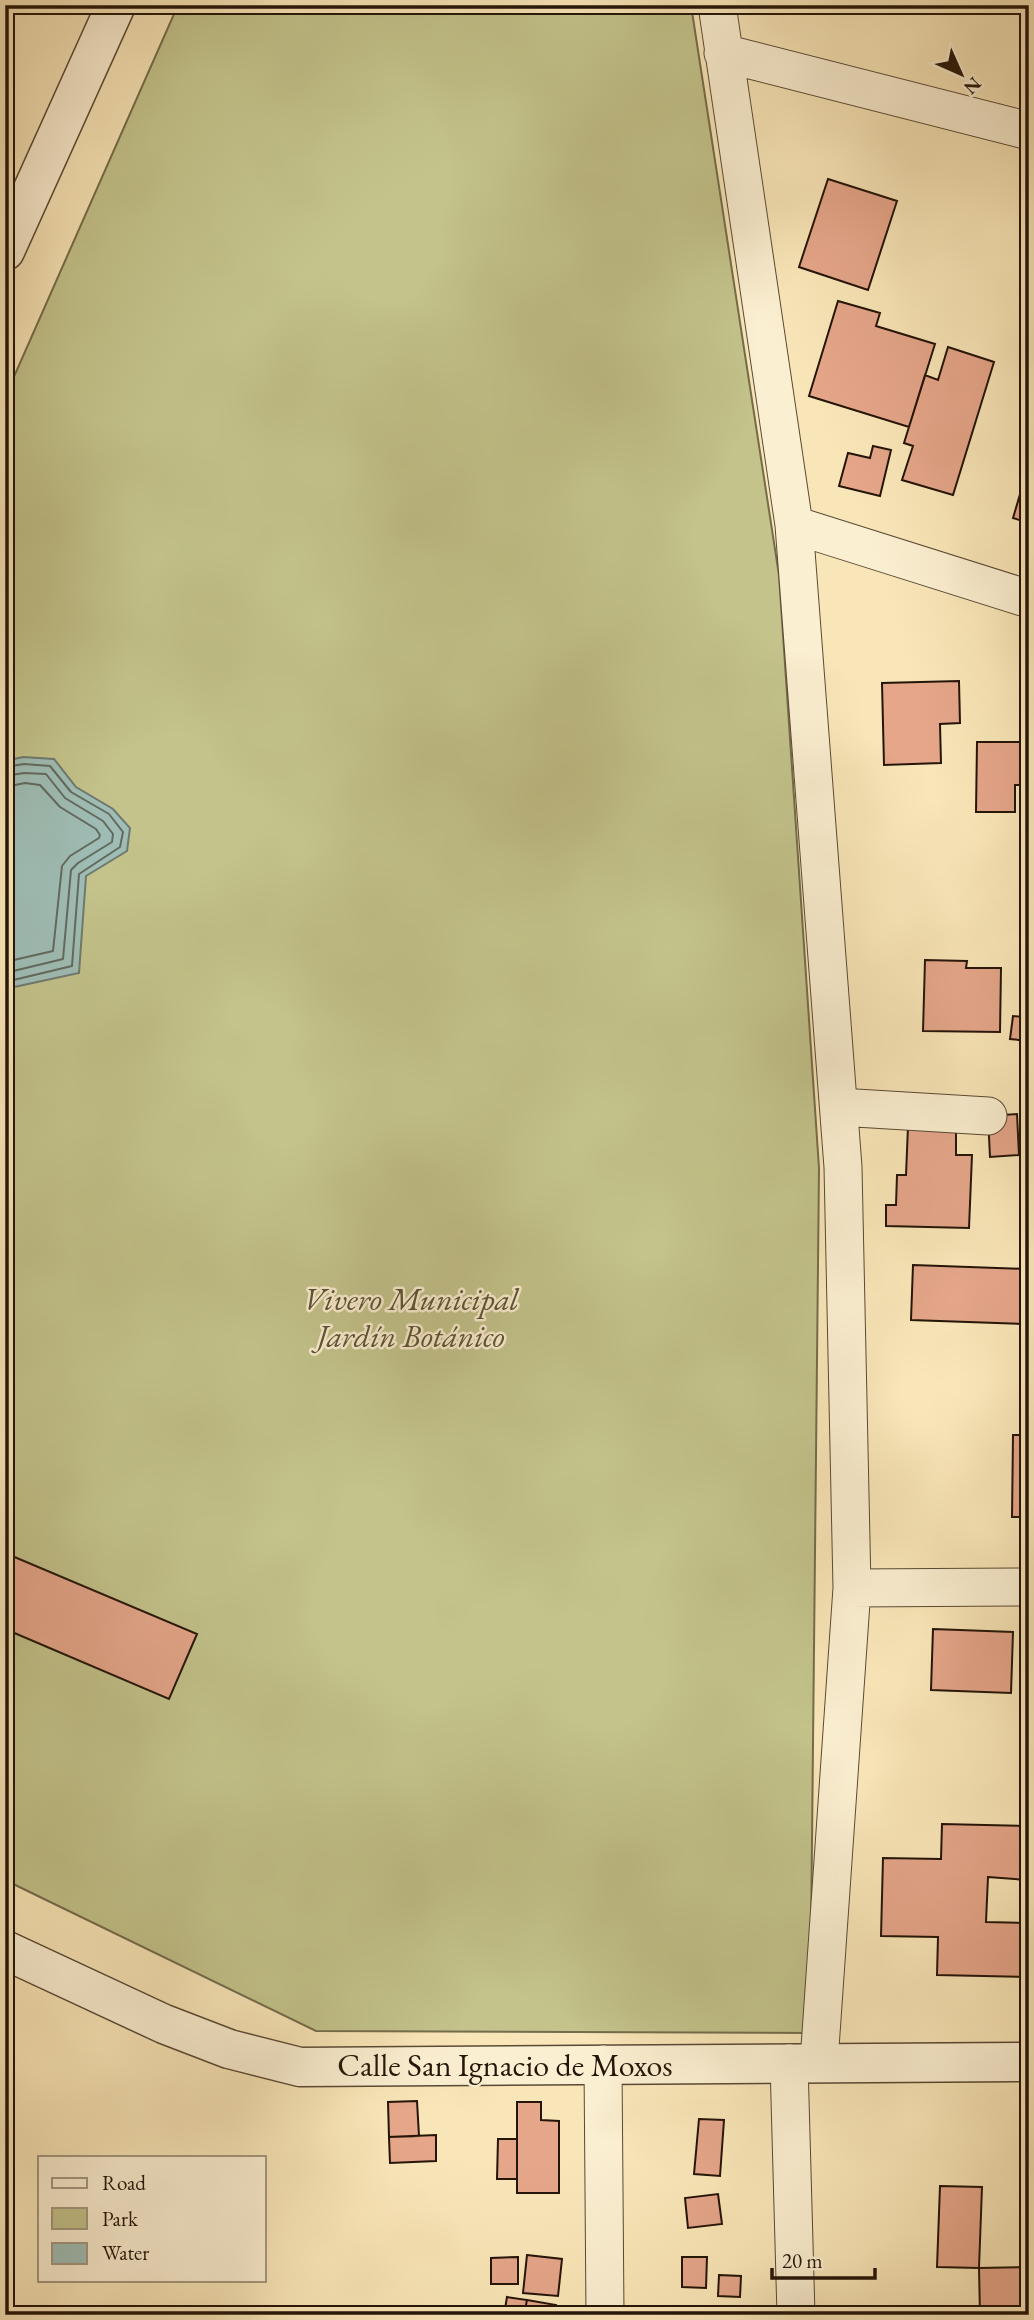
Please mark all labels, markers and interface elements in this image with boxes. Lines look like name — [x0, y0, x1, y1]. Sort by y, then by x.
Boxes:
north arrow — [926, 38, 996, 108]
text: N — [958, 71, 987, 100]
park label: Vivero Municipal Jardín Botánico — [303, 1278, 520, 1357]
street label: Calle San Ignacio de Moxos — [337, 2044, 673, 2086]
legend — [38, 2156, 266, 2282]
text: Road — [102, 2169, 146, 2196]
text: Park — [102, 2205, 139, 2232]
scale bar — [772, 2236, 875, 2280]
text: Water — [102, 2239, 149, 2266]
text: 20 m — [782, 2247, 823, 2274]

